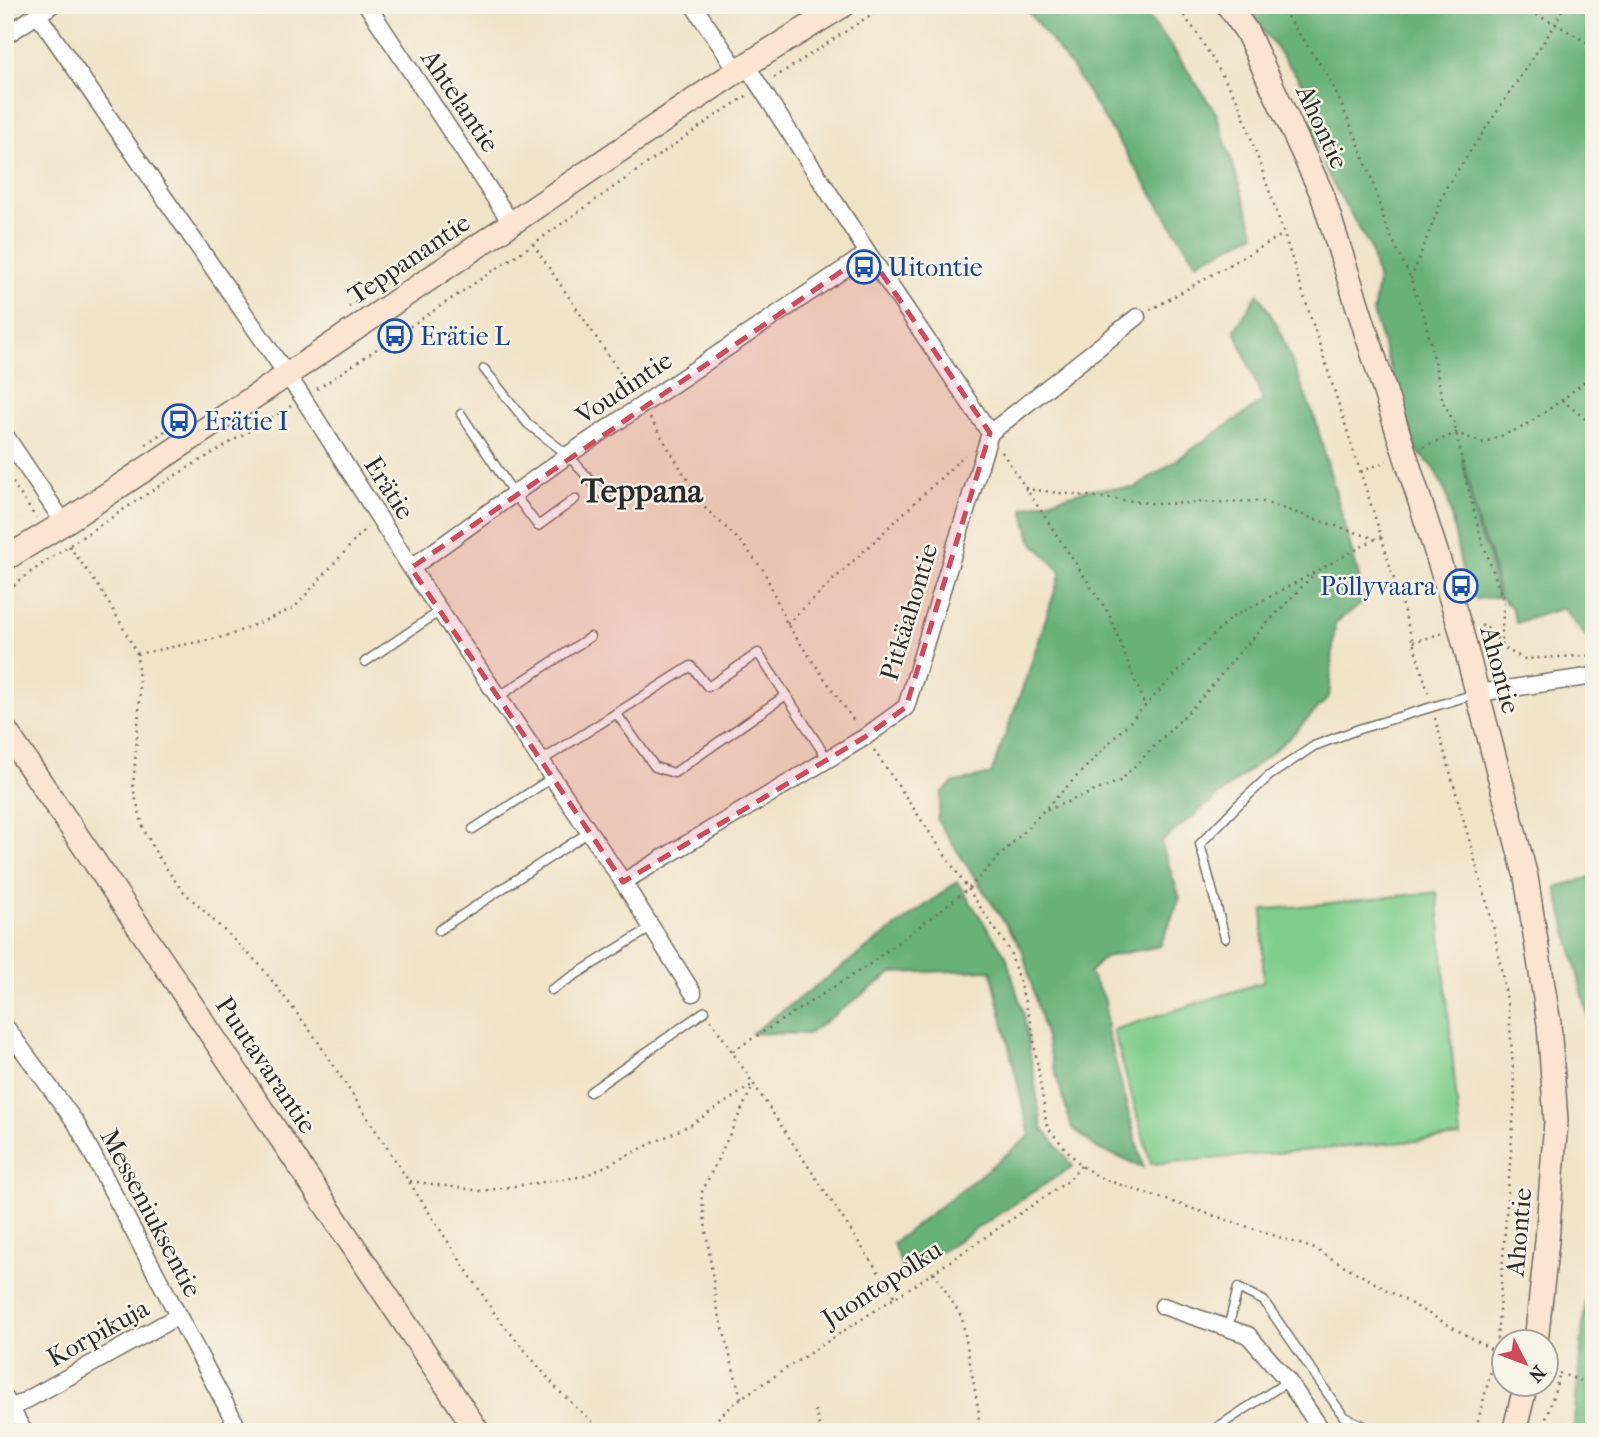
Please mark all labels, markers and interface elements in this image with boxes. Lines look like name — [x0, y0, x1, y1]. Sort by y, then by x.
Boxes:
street label: Ahtelantie — [414, 43, 506, 158]
street label: Ahontie — [1289, 79, 1355, 174]
street label: Teppanantie — [342, 207, 476, 311]
bus stop icon: Uitontie — [845, 248, 883, 286]
place label: Uitontie — [888, 252, 983, 283]
bus stop icon: Erätie L — [376, 317, 414, 355]
place label: Erätie L — [420, 321, 510, 352]
street label: Voudintie — [569, 345, 678, 432]
bus stop icon: Erätie I — [160, 402, 198, 440]
place label: Erätie I — [204, 406, 288, 437]
street label: Erätie — [357, 451, 421, 525]
district label: Teppana — [580, 472, 704, 511]
street label: Pitkäahontie — [873, 540, 945, 684]
bus stop icon: Pöllyvaara — [1442, 567, 1480, 605]
place label: Pöllyvaara — [1320, 571, 1437, 602]
street label: Ahontie — [1473, 622, 1527, 717]
street label: Puutavarantie — [209, 991, 323, 1139]
street label: Messeniuksentie — [94, 1124, 208, 1302]
street label: Ahontie — [1500, 1186, 1538, 1279]
street label: Juontopolku — [815, 1234, 948, 1335]
street label: Korpikuja — [42, 1292, 155, 1374]
north arrow — [1490, 1328, 1560, 1398]
text: N — [1524, 1361, 1550, 1387]

